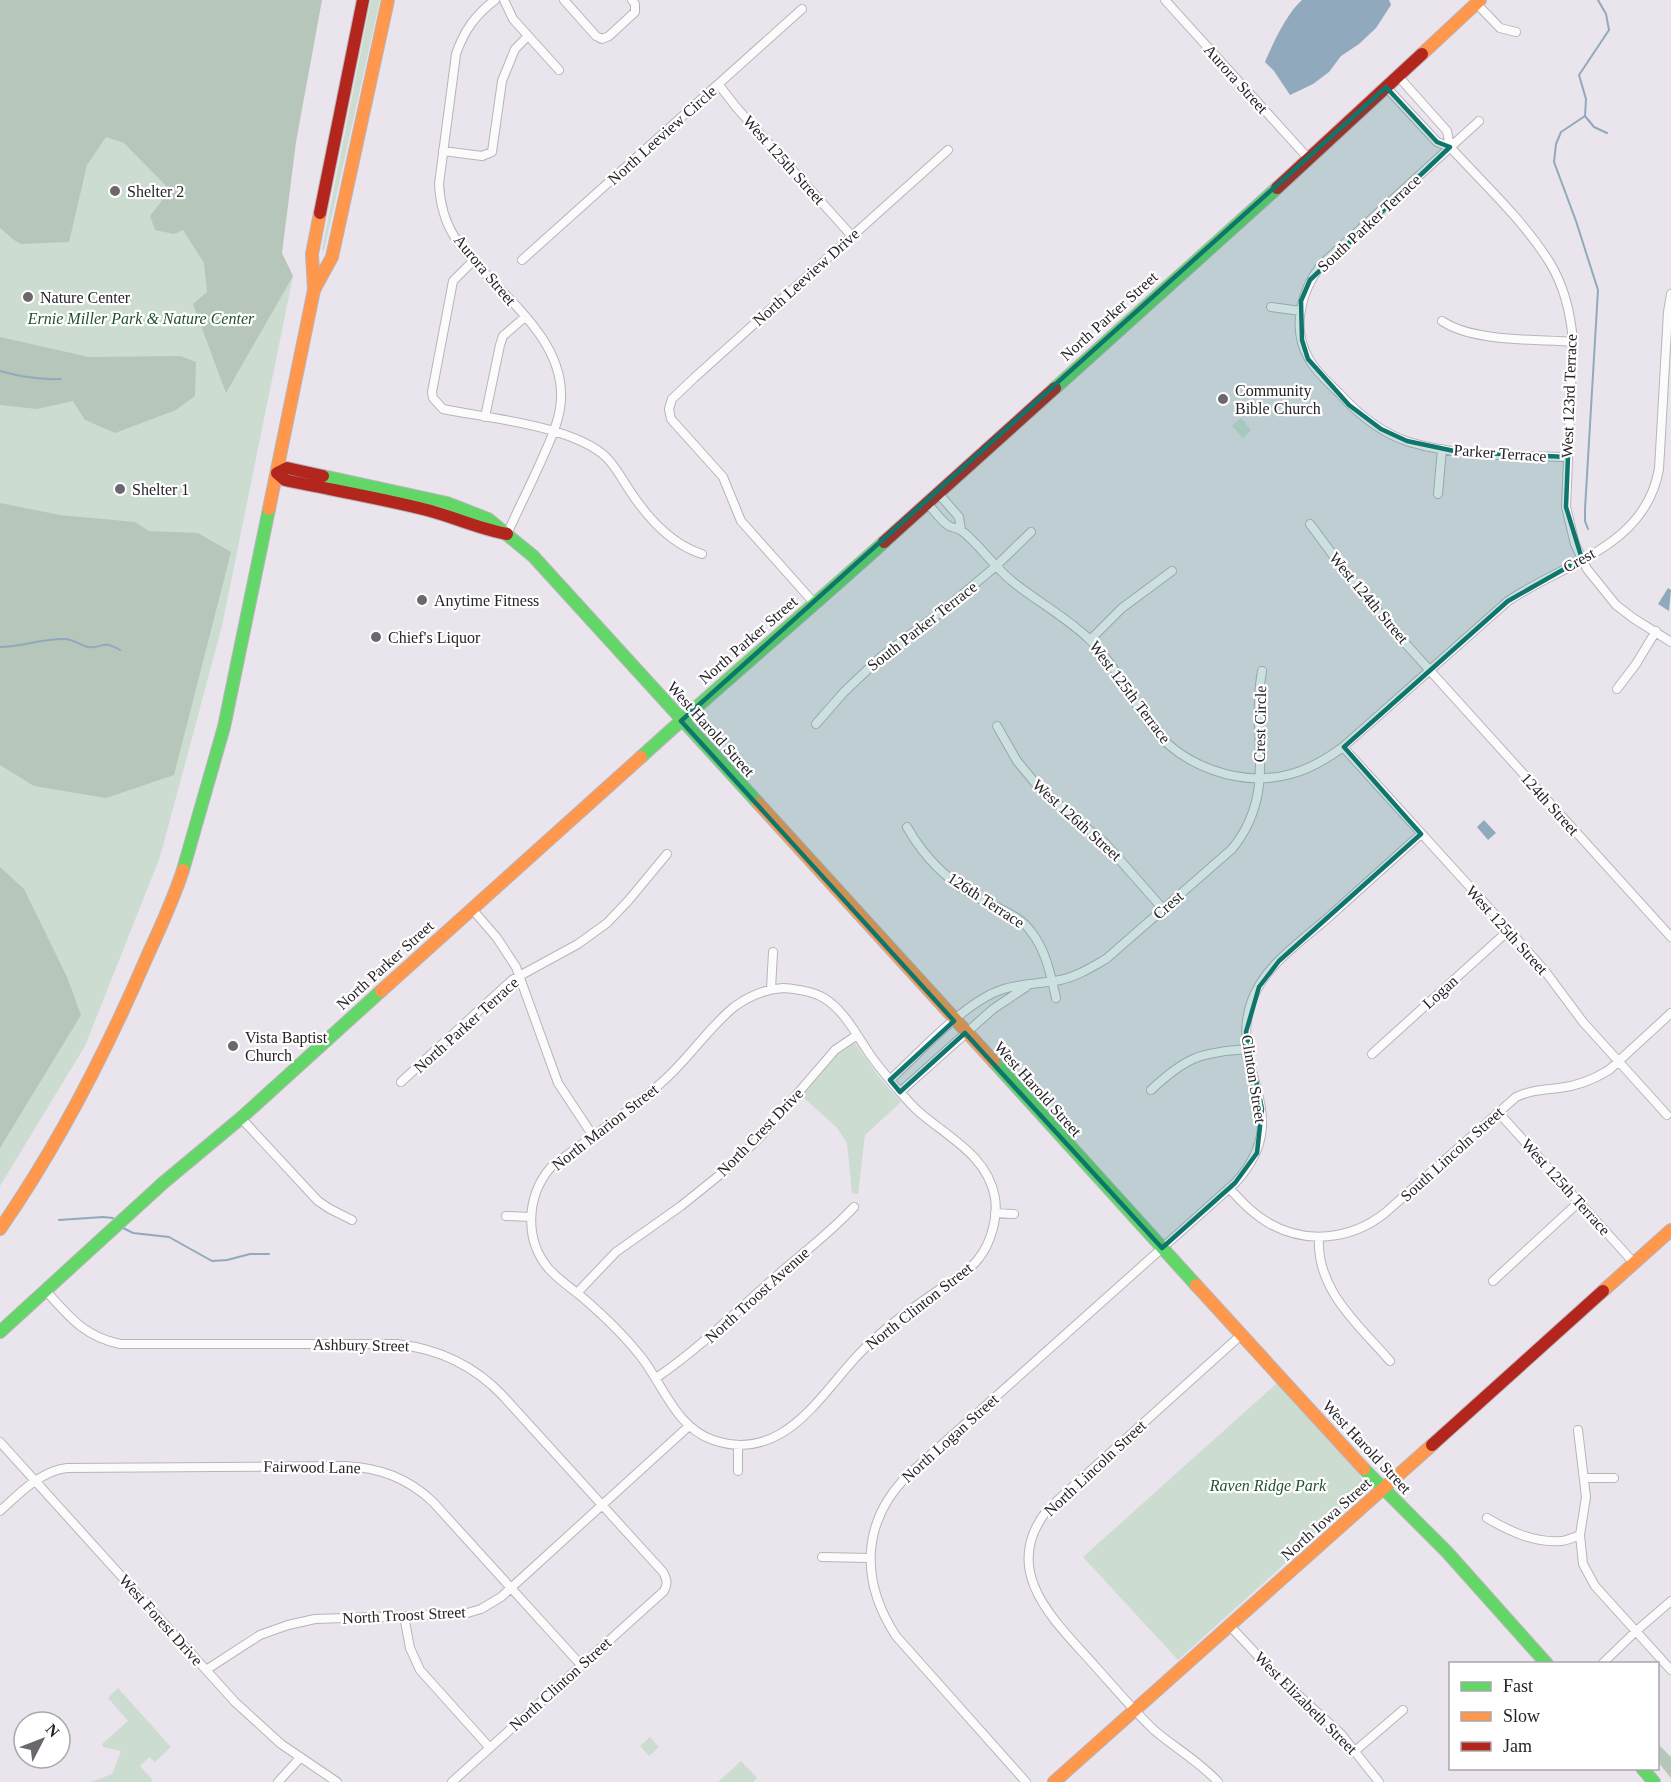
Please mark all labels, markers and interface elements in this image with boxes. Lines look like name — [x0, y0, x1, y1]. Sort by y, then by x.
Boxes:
street label: Aurora Street — [1201, 41, 1272, 117]
street label: North Leeview Circle — [604, 82, 720, 188]
street label: West 125th Street — [740, 112, 829, 208]
street label: South Parker Terrace — [1314, 171, 1424, 275]
place label: Shelter 2 — [127, 183, 184, 200]
marker: Shelter 2 — [108, 184, 122, 198]
street label: North Leeview Drive — [749, 225, 863, 329]
street label: Aurora Street — [451, 231, 520, 309]
street label: North Parker Street — [1057, 268, 1161, 364]
place label: Nature Center — [40, 289, 131, 306]
marker: Nature Center — [21, 290, 35, 304]
park label: Ernie Miller Park & Nature Center — [27, 310, 255, 327]
street label: West 123rd Terrace — [1558, 334, 1580, 458]
place label: Community Bible Church — [1235, 382, 1321, 417]
marker: Community Bible Church — [1216, 392, 1230, 406]
street label: Parker Terrace — [1453, 441, 1547, 465]
place label: Shelter 1 — [132, 481, 189, 498]
marker: Shelter 1 — [113, 482, 127, 496]
street label: Crest — [1560, 544, 1598, 576]
street label: West 124th Street — [1326, 549, 1412, 647]
street label: South Parker Terrace — [864, 578, 980, 674]
place label: Anytime Fitness — [434, 592, 539, 610]
street label: North Parker Street — [695, 592, 801, 687]
marker: Anytime Fitness — [415, 593, 429, 607]
place label: Chief's Liquor — [388, 629, 481, 647]
marker: Chief's Liquor — [369, 630, 383, 644]
street label: West 125th Terrace — [1086, 638, 1174, 746]
street label: West Harold Street — [664, 678, 758, 780]
street label: Crest Circle — [1251, 685, 1269, 763]
street label: 124th Street — [1518, 769, 1583, 839]
street label: West 126th Street — [1029, 776, 1125, 865]
street label: 126th Terrace — [945, 869, 1027, 931]
street label: West 125th Street — [1463, 882, 1552, 978]
street label: Crest — [1150, 887, 1187, 922]
street label: North Parker Street — [333, 917, 437, 1013]
street label: Logan — [1419, 972, 1462, 1013]
street label: North Parker Terrace — [410, 974, 522, 1076]
place label: Vista Baptist Church — [245, 1029, 328, 1064]
street label: Clinton Street — [1239, 1034, 1269, 1125]
street label: West Harold Street — [991, 1038, 1085, 1140]
marker: Vista Baptist Church — [226, 1039, 240, 1053]
street label: North Marion Street — [549, 1080, 662, 1174]
street label: North Crest Drive — [714, 1085, 806, 1179]
street label: South Lincoln Street — [1397, 1103, 1507, 1205]
street label: West 125th Terrace — [1518, 1135, 1614, 1239]
street label: North Troost Avenue — [702, 1244, 812, 1346]
street label: North Clinton Street — [862, 1259, 976, 1353]
street label: Ashbury Street — [313, 1336, 410, 1355]
street label: North Logan Street — [898, 1390, 1003, 1486]
street label: West Harold Street — [1319, 1397, 1415, 1498]
street label: North Lincoln Street — [1041, 1416, 1150, 1519]
street label: Fairwood Lane — [263, 1458, 361, 1476]
street label: North Iowa Street — [1278, 1474, 1375, 1564]
park label: Raven Ridge Park — [1209, 1477, 1327, 1495]
street label: West Forest Drive — [116, 1571, 206, 1669]
street label: North Troost Street — [342, 1603, 467, 1627]
street label: North Clinton Street — [506, 1634, 615, 1734]
street label: West Elizabeth Street — [1251, 1648, 1361, 1758]
legend — [1449, 1662, 1659, 1770]
text: Fast — [1503, 1676, 1533, 1696]
text: Slow — [1503, 1706, 1540, 1726]
north arrow — [12, 1710, 72, 1770]
text: N — [43, 1720, 63, 1741]
text: Jam — [1503, 1736, 1532, 1756]

